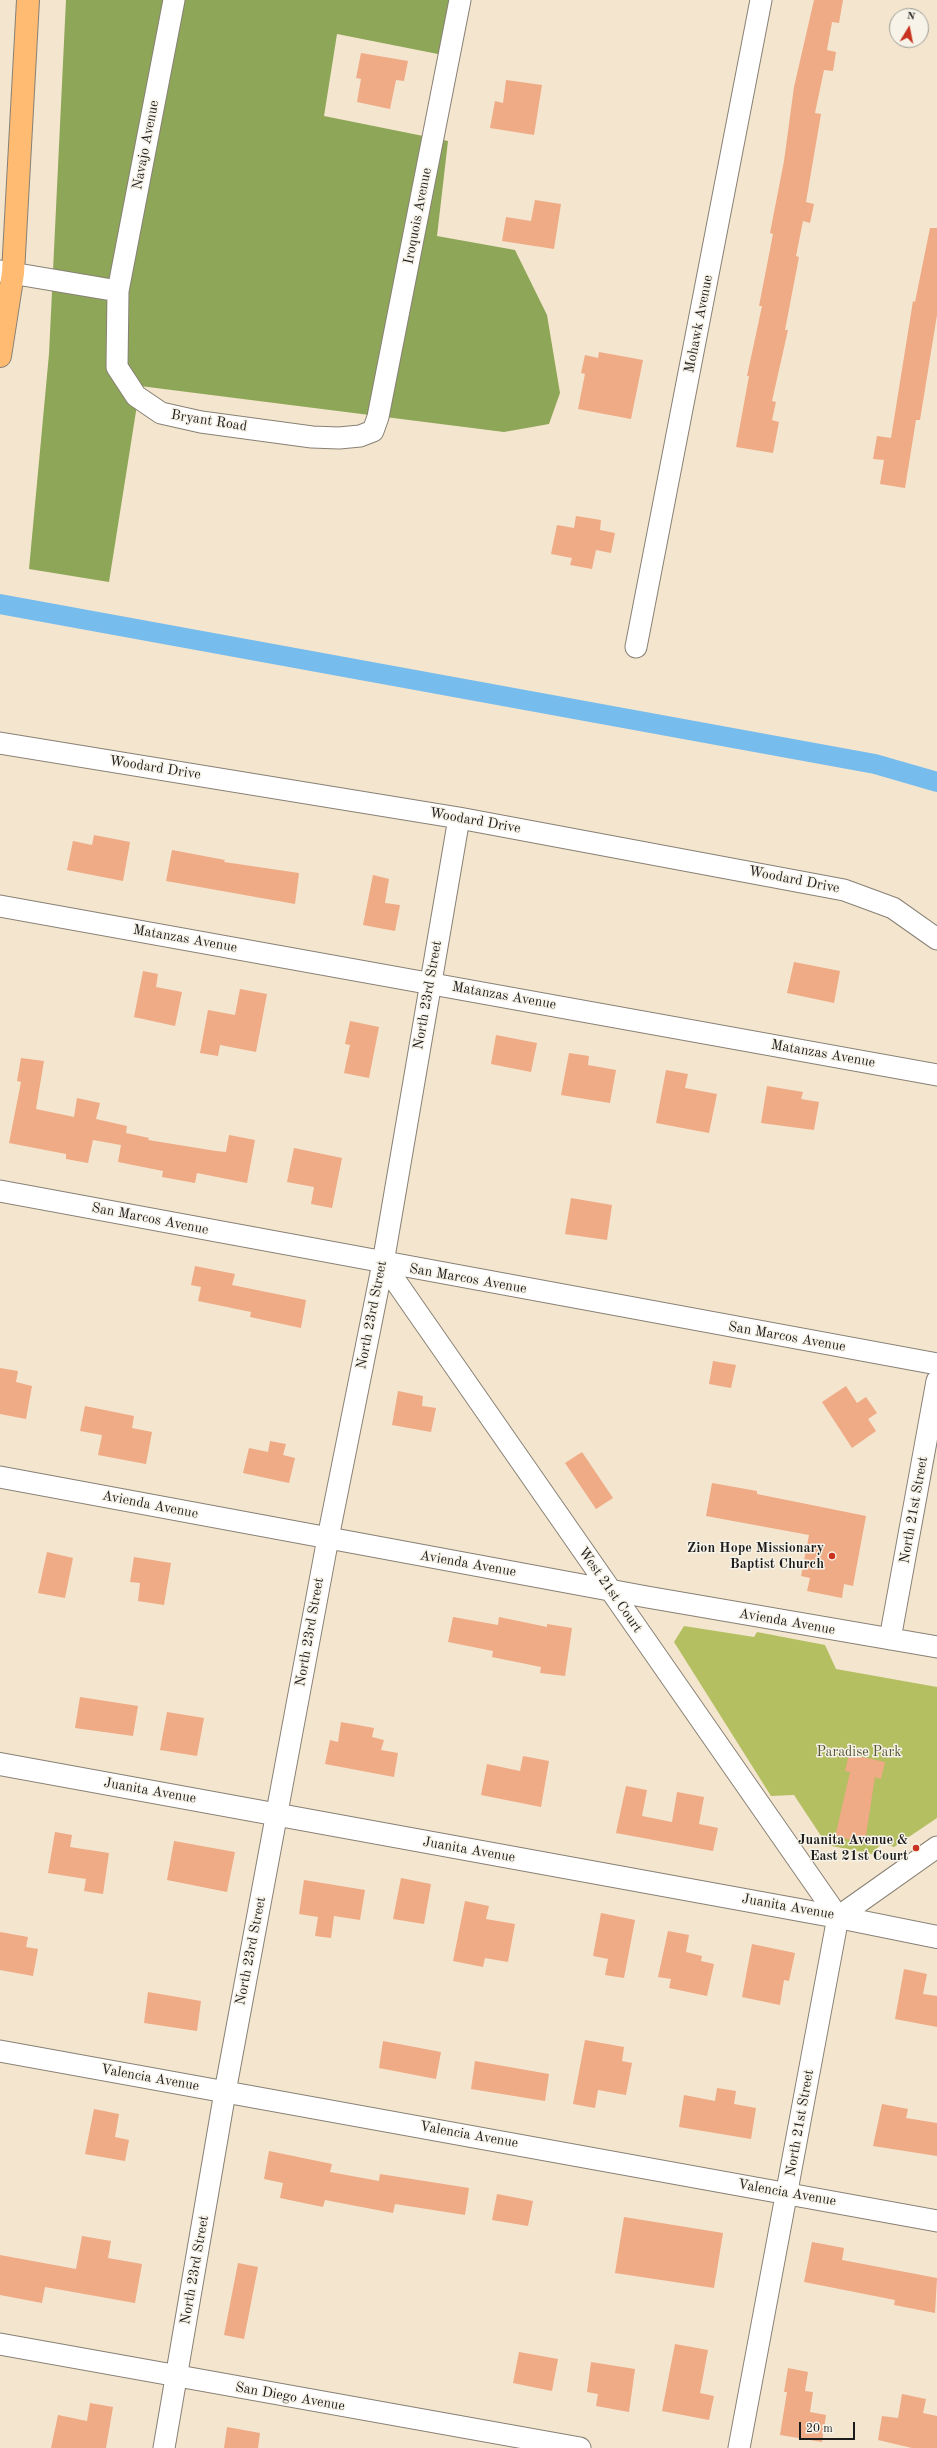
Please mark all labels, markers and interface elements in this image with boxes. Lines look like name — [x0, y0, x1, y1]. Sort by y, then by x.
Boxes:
north arrow — [889, 8, 929, 48]
text: N — [906, 11, 916, 23]
street label: Navajo Avenue — [129, 99, 163, 191]
street label: Iroquois Avenue — [400, 166, 436, 266]
street label: Mohawk Avenue — [681, 274, 717, 374]
street label: Bryant Road — [170, 407, 248, 435]
street label: Woodard Drive — [108, 752, 202, 784]
street label: Woodard Drive — [428, 805, 522, 837]
street label: Woodard Drive — [747, 863, 841, 897]
street label: Matanzas Avenue — [132, 922, 238, 956]
street label: North 23rd Street — [410, 939, 446, 1051]
street label: Matanzas Avenue — [451, 979, 557, 1013]
street label: Matanzas Avenue — [770, 1037, 876, 1071]
street label: San Marcos Avenue — [90, 1199, 210, 1239]
street label: North 23rd Street — [353, 1259, 391, 1371]
street label: San Marcos Avenue — [408, 1260, 528, 1298]
street label: San Marcos Avenue — [727, 1318, 847, 1356]
street label: North 21st Street — [896, 1455, 932, 1565]
street label: Avienda Avenue — [100, 1487, 200, 1523]
place label: Zion Hope Missionary Baptist Church — [687, 1540, 824, 1572]
street label: West 21st Court — [574, 1544, 646, 1636]
street label: Avienda Avenue — [418, 1547, 518, 1581]
marker: Zion Hope Missionary Baptist Church — [827, 1551, 837, 1561]
street label: North 23rd Street — [292, 1576, 328, 1688]
street label: Avienda Avenue — [737, 1605, 837, 1639]
park label: Paradise Park — [817, 1744, 901, 1760]
street label: Juanita Avenue — [103, 1775, 197, 1807]
place label: Juanita Avenue & East 21st Court — [798, 1832, 908, 1864]
street label: Juanita Avenue — [422, 1834, 516, 1866]
marker: Juanita Avenue & East 21st Court — [911, 1843, 921, 1853]
street label: Juanita Avenue — [741, 1891, 835, 1923]
street label: North 23rd Street — [232, 1895, 270, 2007]
street label: Valencia Avenue — [100, 2061, 200, 2095]
street label: North 21st Street — [782, 2068, 818, 2178]
street label: Valencia Avenue — [419, 2118, 519, 2152]
street label: Valencia Avenue — [737, 2176, 837, 2210]
street label: North 23rd Street — [177, 2214, 213, 2326]
street label: San Diego Avenue — [234, 2379, 346, 2415]
scale bar — [801, 2414, 857, 2440]
text: 20 m — [806, 2423, 833, 2435]

